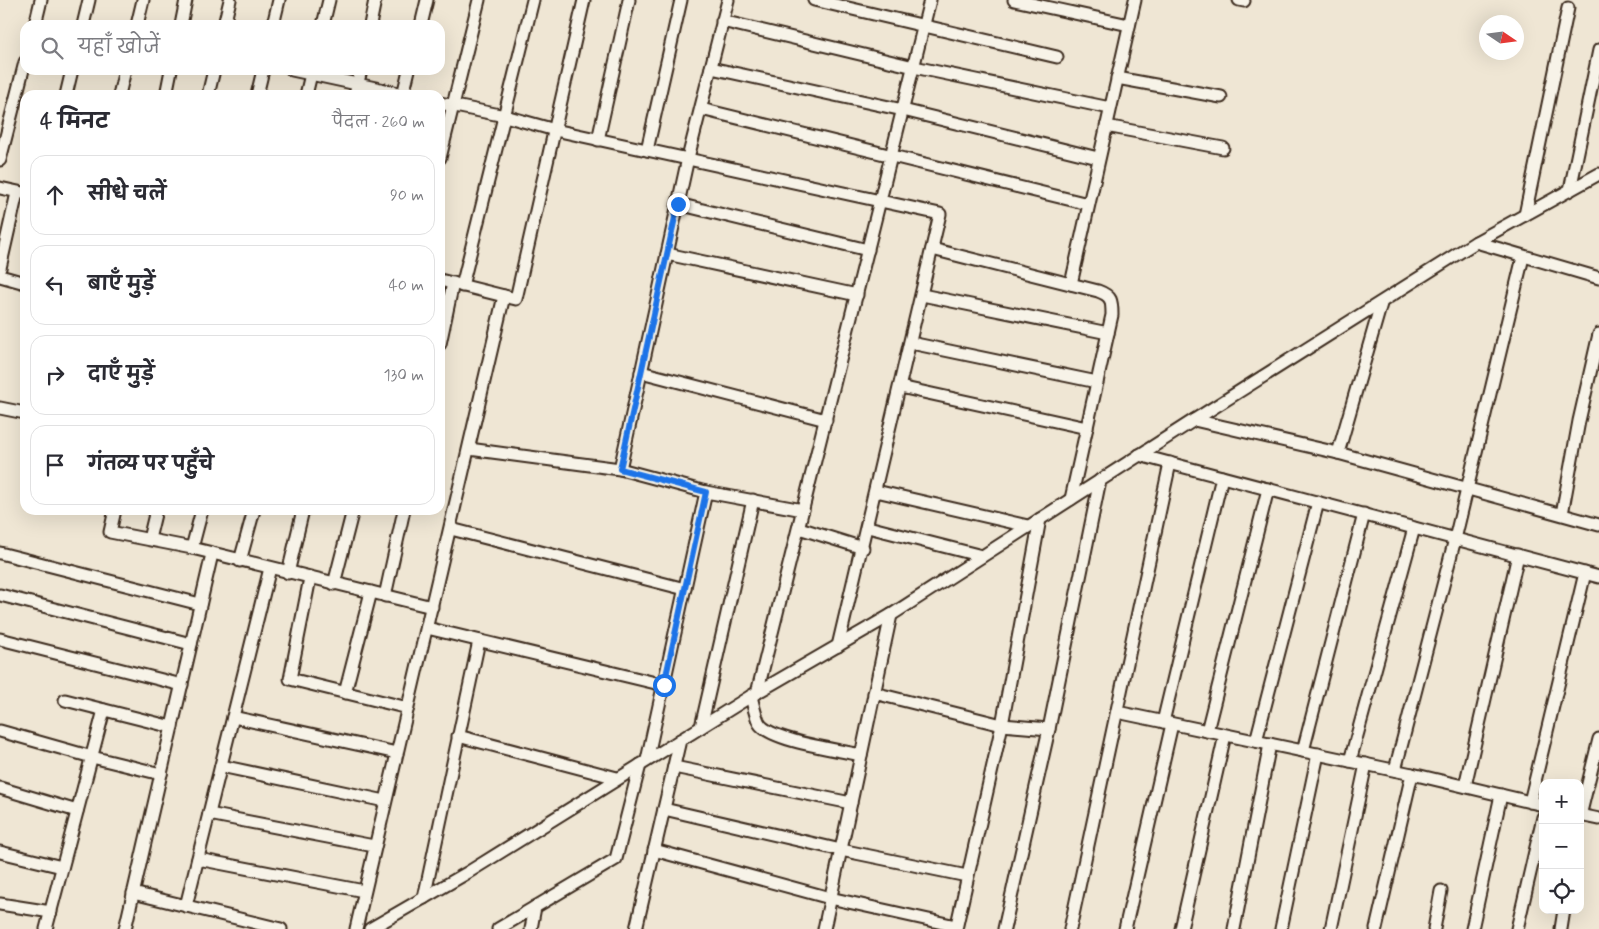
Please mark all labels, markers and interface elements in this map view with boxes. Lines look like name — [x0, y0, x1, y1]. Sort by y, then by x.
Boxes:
north arrow — [1479, 15, 1524, 60]
search box — [20, 20, 445, 75]
icon: search — [38, 34, 66, 62]
text: यहाँ खोजें — [78, 35, 160, 60]
text: 4 मिनट — [40, 108, 109, 136]
text: पैदल · 260 m — [332, 112, 425, 133]
icon: ahead — [41, 181, 69, 209]
text: सीधे चलें — [88, 182, 166, 207]
text: 90 m — [390, 185, 424, 206]
route end — [667, 193, 690, 216]
icon: left — [41, 271, 69, 299]
text: बाएँ मुड़ें — [88, 272, 155, 297]
text: 40 m — [388, 275, 424, 296]
icon: right — [41, 361, 69, 389]
text: दाएँ मुड़ें — [88, 362, 154, 387]
text: 130 m — [383, 365, 424, 386]
icon: arrive — [41, 451, 69, 479]
text: गंतव्य पर पहुँचे — [88, 452, 214, 477]
route start — [653, 674, 676, 697]
map controls — [1539, 779, 1584, 914]
button: + — [1539, 779, 1584, 824]
button: − — [1539, 824, 1584, 869]
button: locate — [1539, 869, 1584, 914]

